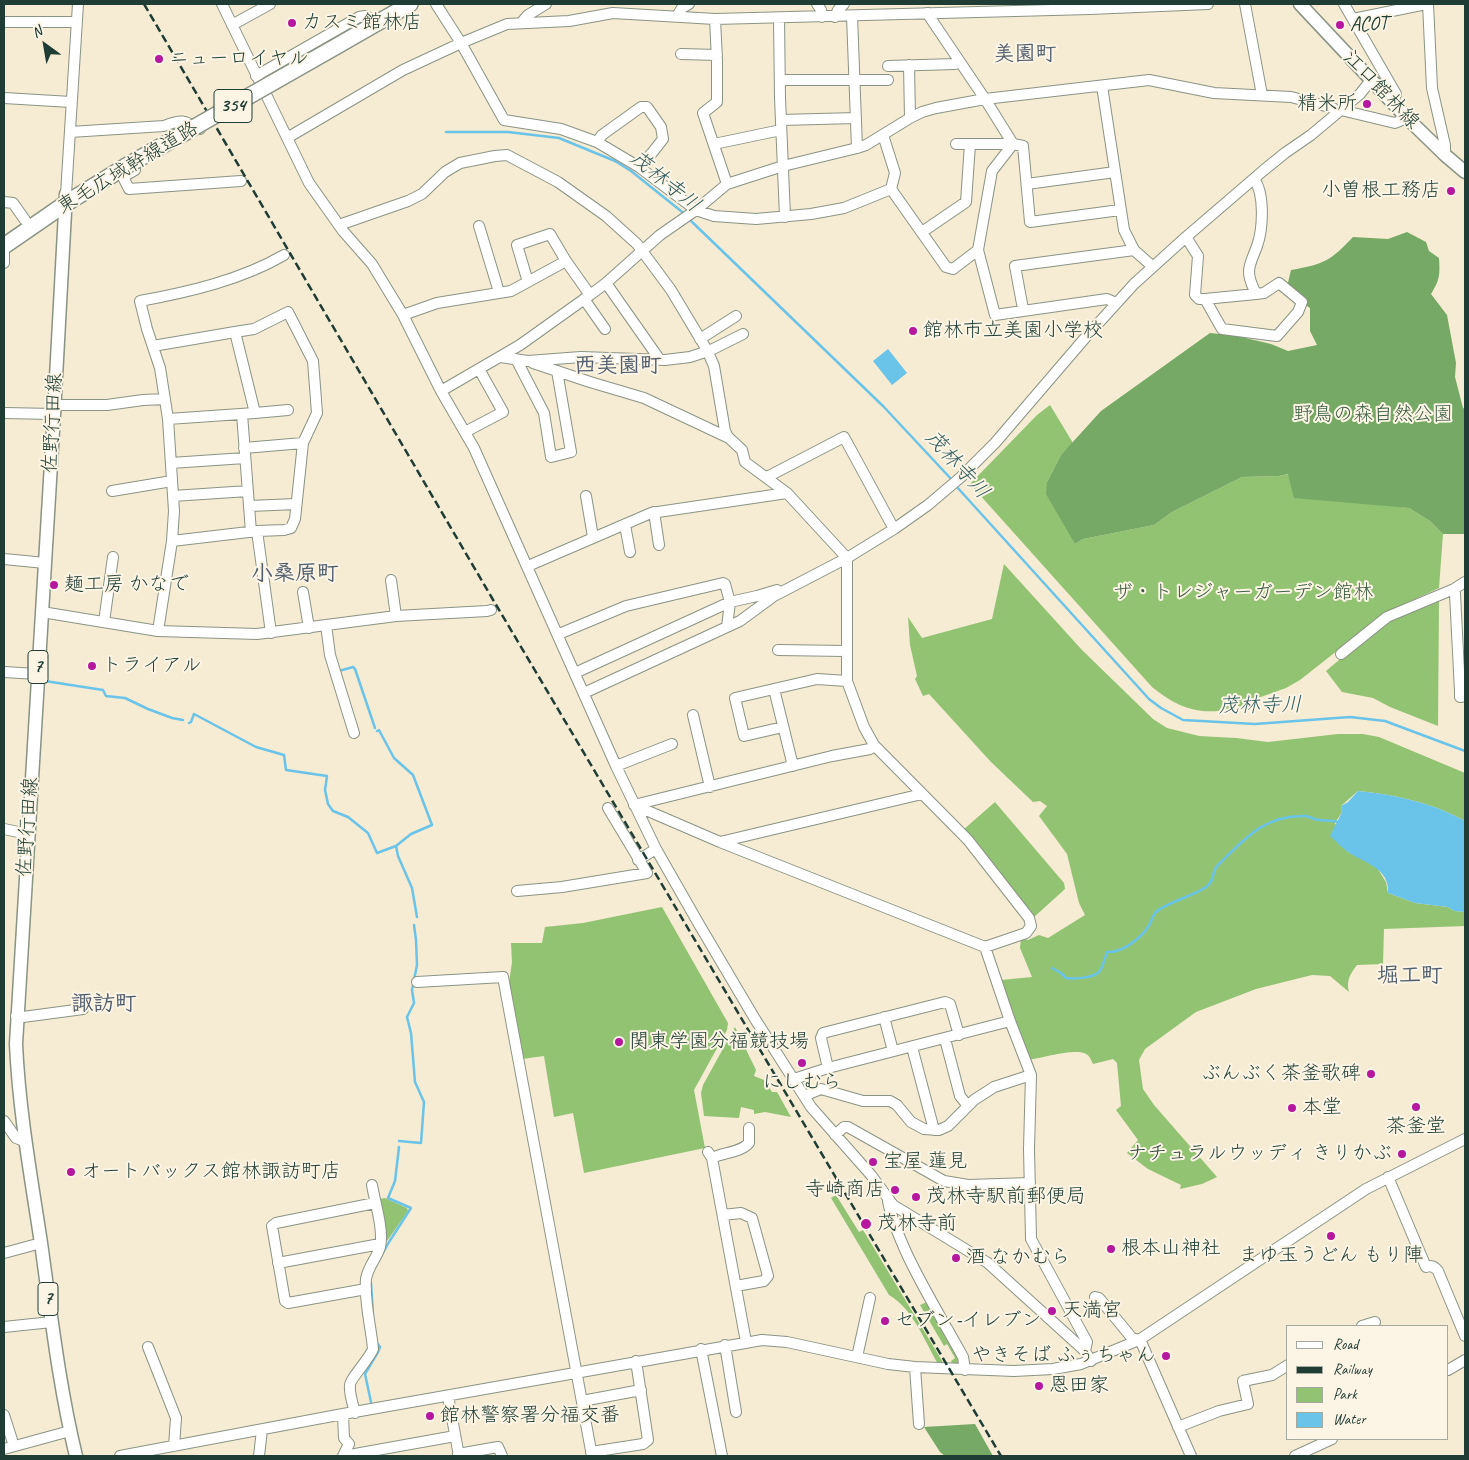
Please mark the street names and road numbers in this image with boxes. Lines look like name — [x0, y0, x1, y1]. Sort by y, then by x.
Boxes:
street label: 江口館林線 — [1338, 46, 1424, 134]
road number: 354 — [214, 90, 252, 122]
street label: 東毛広域幹線道路 — [53, 117, 203, 219]
street label: 佐野行田線 — [38, 372, 68, 474]
road number: 7 — [28, 650, 48, 684]
street label: 佐野行田線 — [13, 776, 43, 878]
road number: 7 — [38, 1282, 58, 1316]

